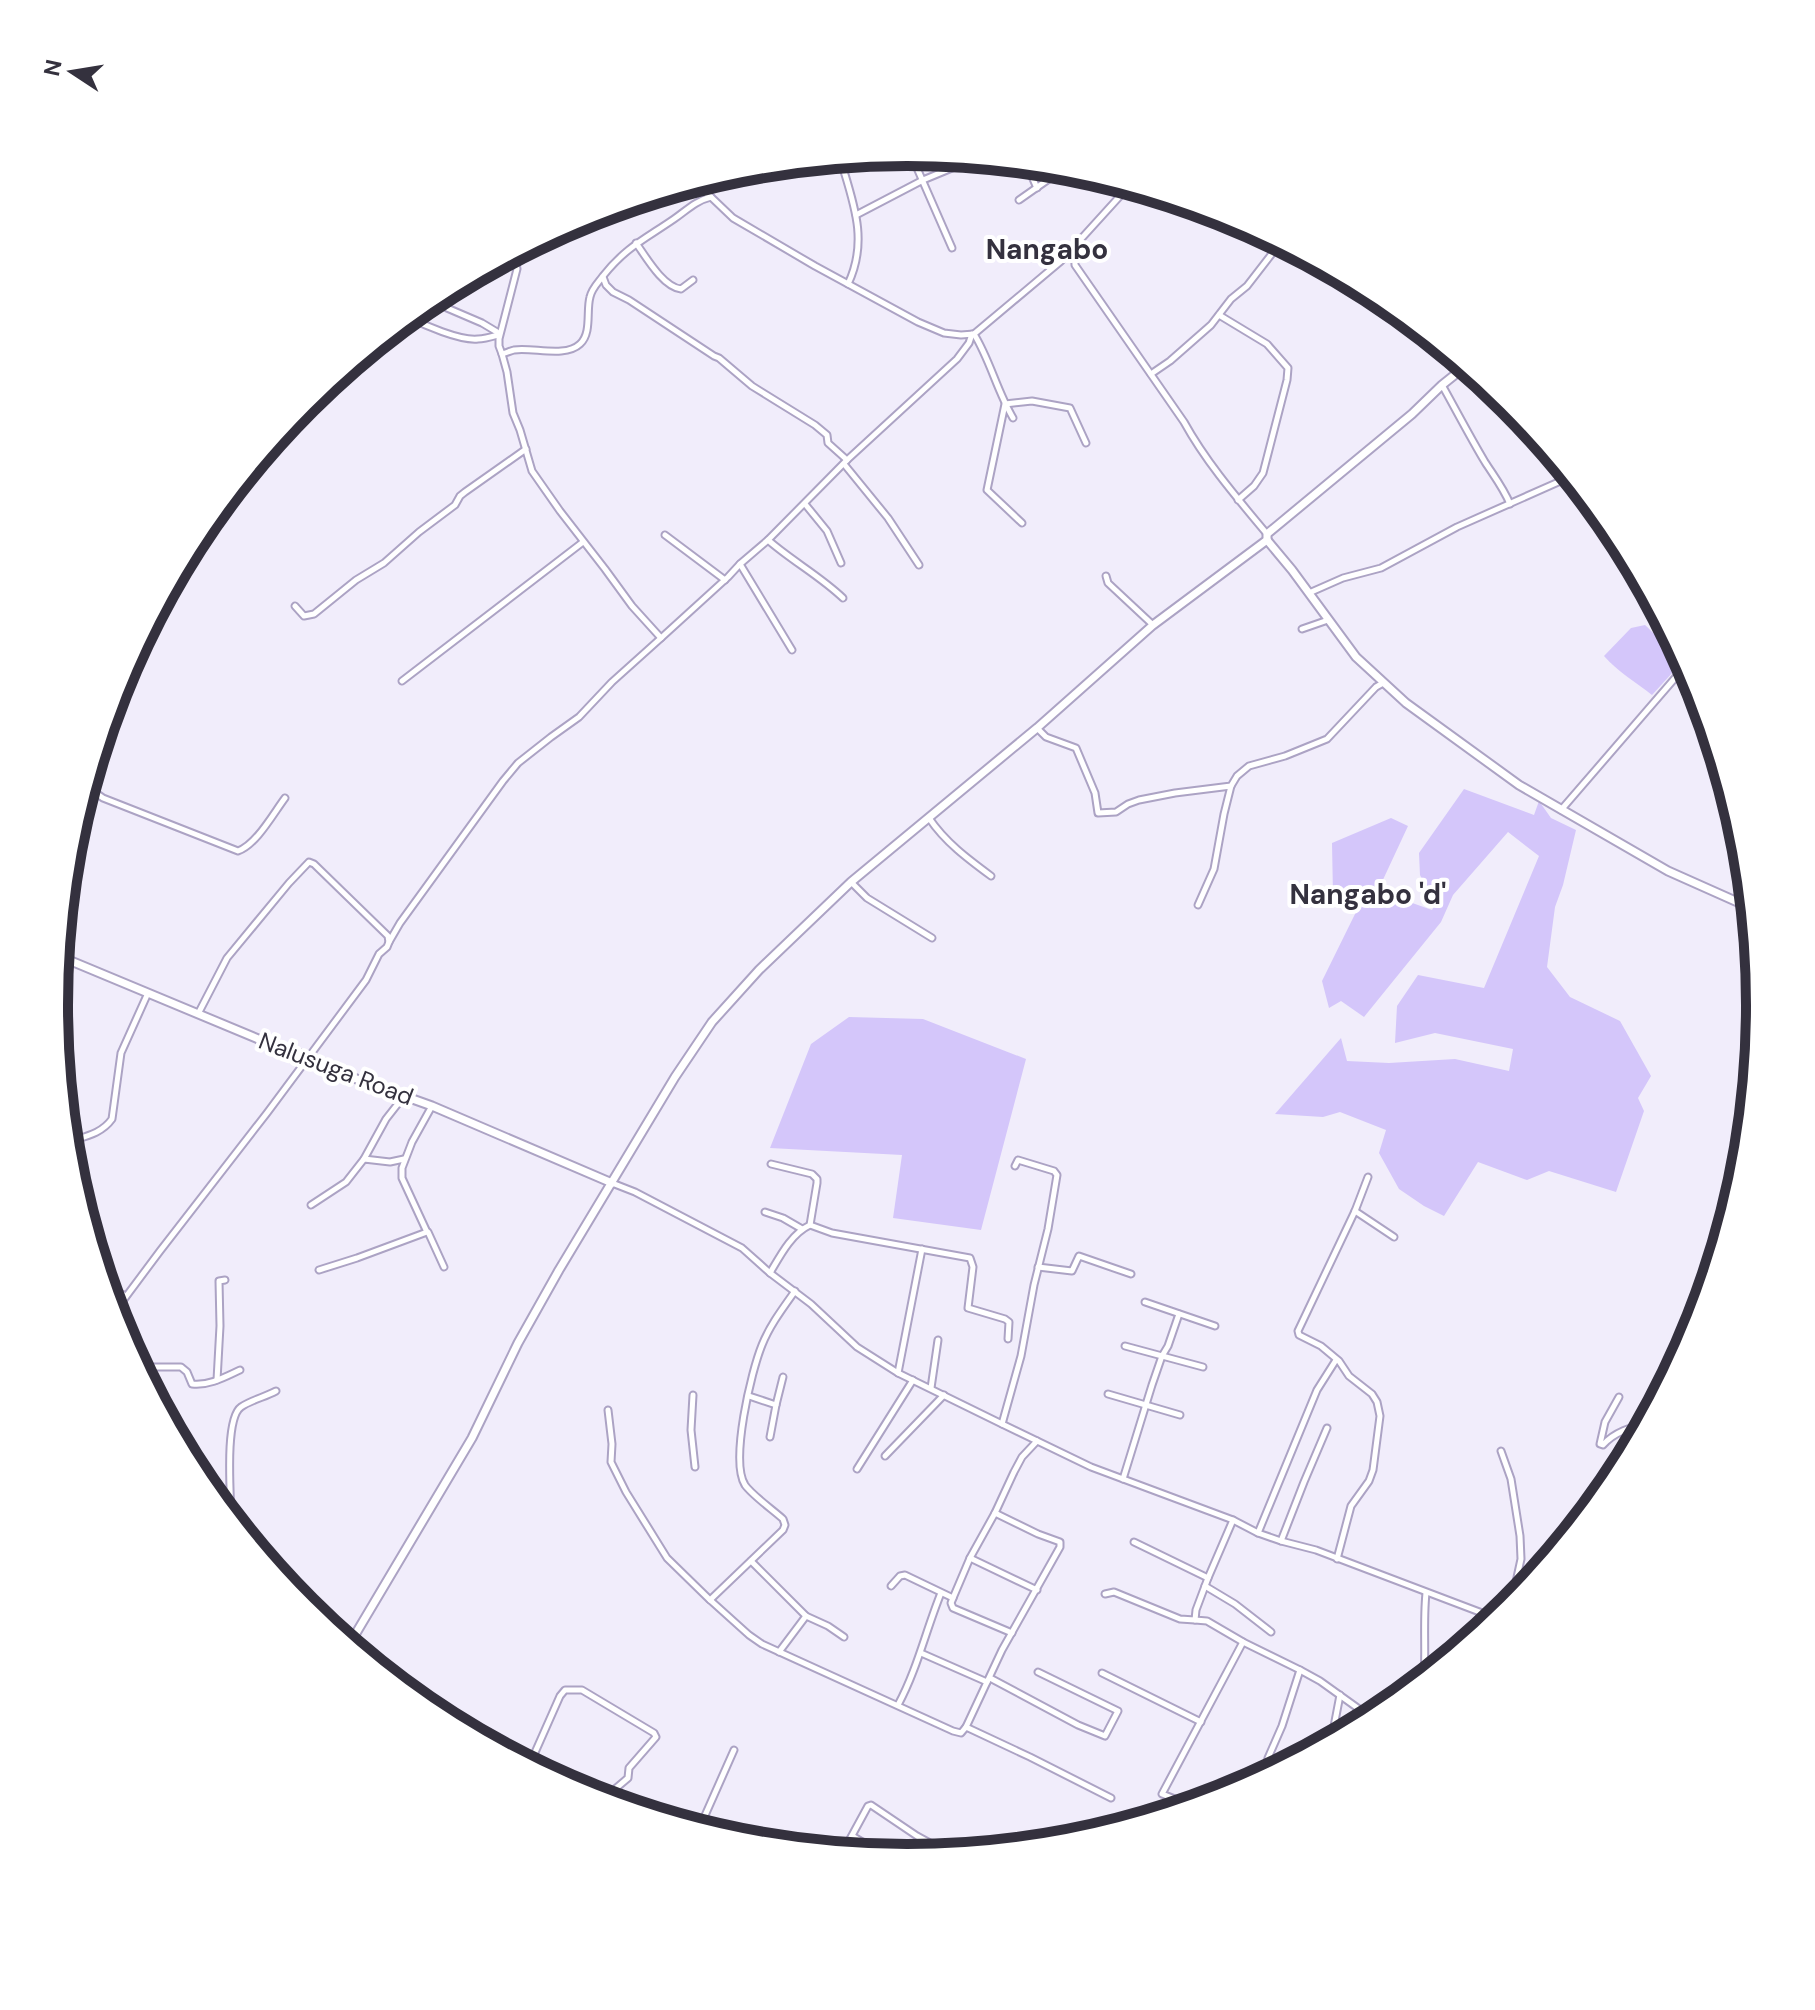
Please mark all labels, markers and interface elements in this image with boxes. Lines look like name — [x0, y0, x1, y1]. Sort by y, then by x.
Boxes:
north arrow — [32, 32, 112, 112]
text: N — [37, 57, 69, 79]
district label: Nangabo — [986, 231, 1108, 268]
district label: Nangabo 'd' — [1289, 876, 1447, 913]
street label: Nalusuga Road — [254, 1025, 418, 1112]

